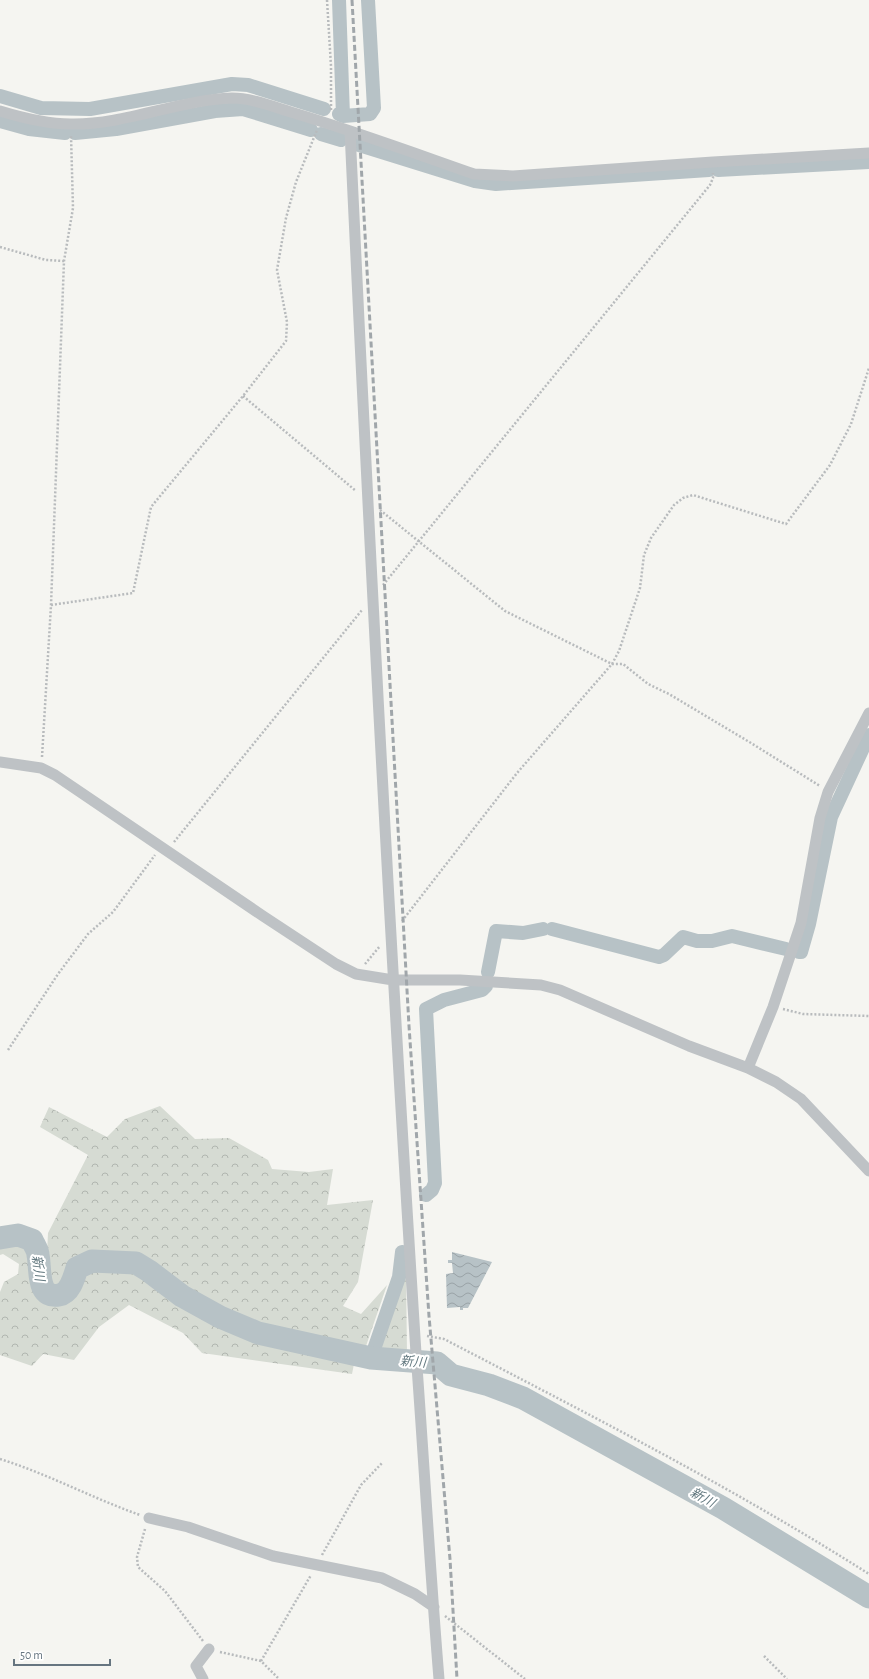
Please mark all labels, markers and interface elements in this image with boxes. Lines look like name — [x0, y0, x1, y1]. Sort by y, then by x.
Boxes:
water label: 新川 — [29, 1254, 47, 1284]
water label: 新川 — [399, 1354, 428, 1370]
water label: 新川 — [688, 1485, 719, 1511]
scale bar — [14, 1641, 110, 1667]
text: 50 m — [20, 1649, 43, 1661]

